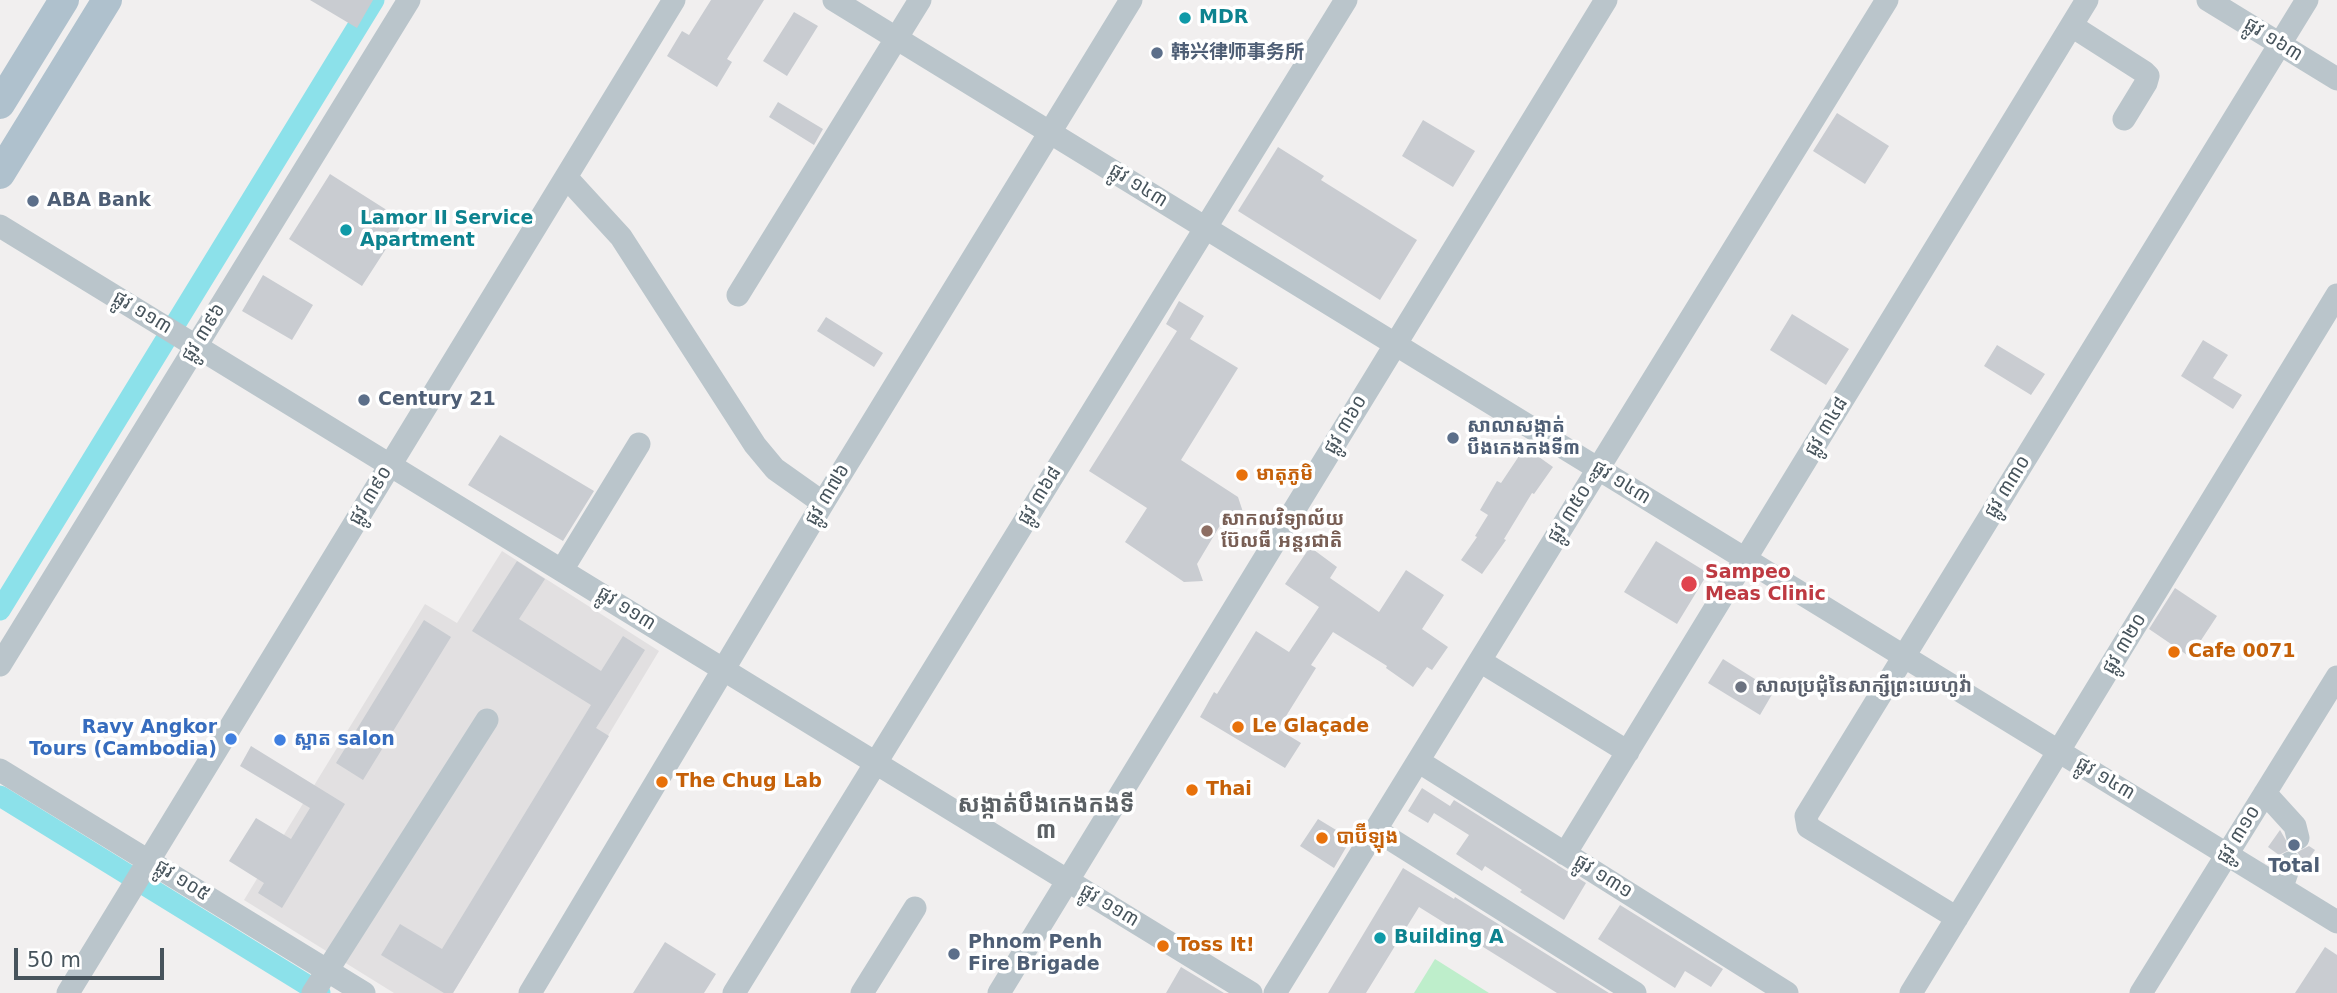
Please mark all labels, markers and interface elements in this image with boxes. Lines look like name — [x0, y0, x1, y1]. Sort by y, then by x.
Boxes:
place label: MDR — [1199, 7, 1248, 29]
marker: MDR — [1177, 10, 1193, 26]
street label: ផ្លូវ ១៦៣ — [2239, 13, 2307, 67]
place label: 韩兴律师事务所 — [1171, 42, 1304, 64]
marker: 韩兴律师事务所 — [1149, 45, 1165, 61]
street label: ផ្លូវ ១៤៣ — [1104, 159, 1172, 213]
place label: ABA Bank — [47, 190, 151, 212]
marker: ABA Bank — [25, 193, 41, 209]
place label: Lamor II Service Apartment — [360, 208, 534, 252]
marker: Lamor II Service Apartment — [338, 222, 354, 238]
street label: ផ្លូវ ១១៣ — [108, 287, 176, 339]
street label: ផ្លូវ ៣៩៦ — [177, 299, 231, 367]
place label: Century 21 — [378, 389, 496, 411]
street label: ផ្លូវ ៣៦០ — [1320, 391, 1372, 459]
marker: Century 21 — [356, 392, 372, 408]
street label: ផ្លូវ ៣៤៨ — [1801, 393, 1853, 461]
place label: សាលាសង្កាត់ បឹងកេងកងទី៣ — [1467, 416, 1580, 460]
marker: សាលាសង្កាត់ បឹងកេងកងទី៣ — [1445, 430, 1461, 446]
street label: ផ្លូវ ៣៣០ — [1980, 452, 2036, 522]
street label: ផ្លូវ ១៤៣ — [1587, 456, 1655, 510]
street label: ផ្លូវ ៣៧៦ — [801, 460, 855, 530]
street label: ផ្លូវ ៣៩០ — [345, 462, 397, 530]
street label: ផ្លូវ ៣៦៨ — [1013, 462, 1067, 530]
place label: មាតុភូមិ — [1256, 464, 1313, 486]
marker: មាតុភូមិ — [1234, 467, 1250, 483]
street label: ផ្លូវ ៣៥០ — [1543, 480, 1597, 548]
place label: សាកលវិទ្យាល័យ ប៊ែលធី អន្តរជាតិ — [1221, 509, 1344, 553]
marker: សាកលវិទ្យាល័យ ប៊ែលធី អន្តរជាតិ — [1199, 523, 1215, 539]
place label: Sampeo Meas Clinic — [1705, 562, 1826, 606]
marker: Sampeo Meas Clinic — [1679, 574, 1699, 594]
street label: ផ្លូវ ១១៣ — [592, 582, 660, 636]
street label: ផ្លូវ ៣២០ — [2098, 609, 2152, 679]
place label: Cafe 0071 — [2188, 641, 2295, 663]
marker: Cafe 0071 — [2166, 644, 2182, 660]
place label: សាលប្រជុំនៃសាក្សីព្រះយេហូវ៉ា — [1755, 676, 1972, 698]
marker: សាលប្រជុំនៃសាក្សីព្រះយេហូវ៉ា — [1733, 679, 1749, 695]
place label: Le Glaçade — [1252, 716, 1369, 738]
place label: Ravy Angkor Tours (Cambodia) — [29, 717, 217, 761]
marker: Le Glaçade — [1230, 719, 1246, 735]
place label: ស្អាត salon — [294, 729, 395, 751]
marker: Ravy Angkor Tours (Cambodia) — [223, 731, 239, 747]
marker: ស្អាត salon — [272, 732, 288, 748]
street label: ផ្លូវ ១៤៣ — [2071, 753, 2139, 805]
place label: The Chug Lab — [676, 771, 822, 793]
marker: The Chug Lab — [654, 774, 670, 790]
place label: Thai — [1206, 779, 1252, 801]
marker: Thai — [1184, 782, 1200, 798]
district label: សង្កាត់បឹងកេងកងទី ៣ — [958, 792, 1134, 846]
street label: ផ្លូវ ៣១០ — [2212, 801, 2266, 869]
place label: បាប៊ីឡុង — [1336, 827, 1398, 849]
marker: បាប៊ីឡុង — [1314, 830, 1330, 846]
marker: Total — [2286, 837, 2302, 853]
street label: ផ្លូវ ១៣១ — [1569, 850, 1637, 904]
street label: ផ្លូវ ១០៥ — [150, 855, 214, 907]
place label: Total — [2268, 856, 2320, 878]
street label: ផ្លូវ ១១៣ — [1075, 880, 1143, 932]
place label: Building A — [1394, 927, 1504, 949]
marker: Building A — [1372, 930, 1388, 946]
place label: Phnom Penh Fire Brigade — [968, 932, 1102, 976]
scale bar — [18, 934, 168, 978]
place label: Toss It! — [1177, 935, 1255, 957]
marker: Toss It! — [1155, 938, 1171, 954]
marker: Phnom Penh Fire Brigade — [946, 946, 962, 962]
text: 50 m — [27, 948, 81, 972]

